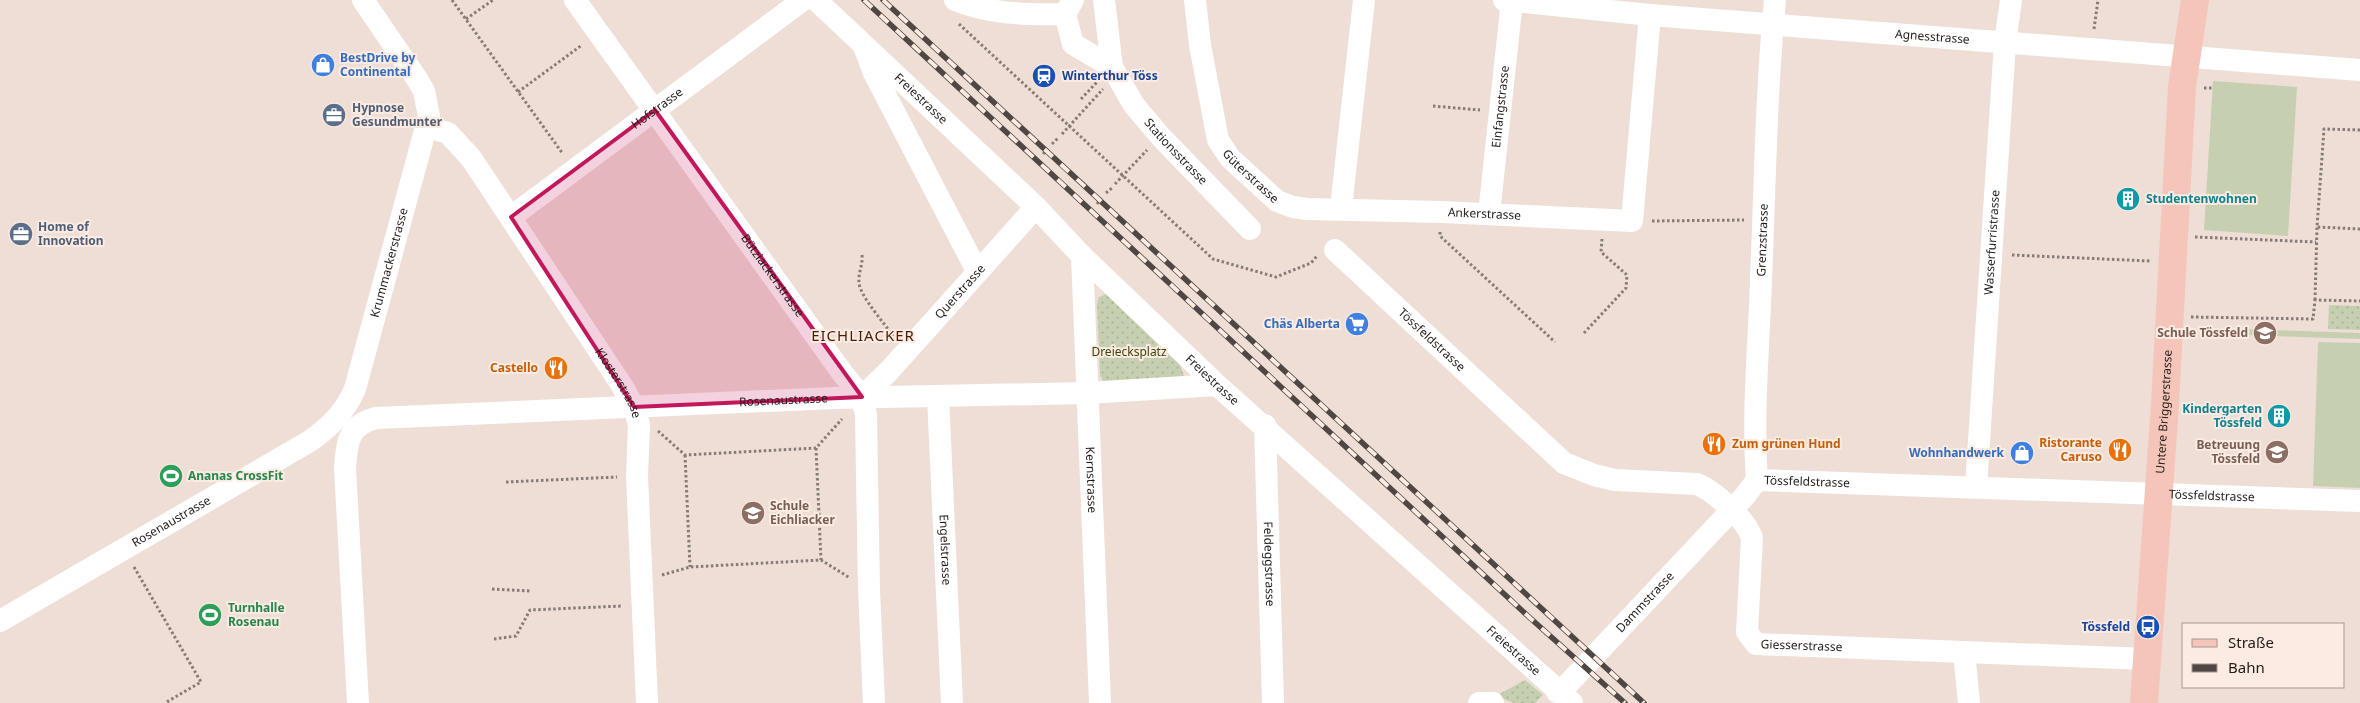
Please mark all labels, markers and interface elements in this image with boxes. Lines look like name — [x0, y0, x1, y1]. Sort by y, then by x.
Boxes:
street label: Agnesstrasse — [1894, 25, 1971, 48]
place label: BestDrive by Continental — [340, 49, 416, 80]
shop icon: BestDrive by Continental — [310, 52, 336, 78]
station icon: Winterthur Töss — [1031, 63, 1057, 89]
street label: Einfangstrasse — [1487, 64, 1513, 149]
place label: Winterthur Töss — [1062, 67, 1158, 84]
street label: Freiestrasse — [891, 69, 952, 128]
street label: Hofstrasse — [628, 83, 686, 133]
place label: Hypnose Gesundmunter — [352, 99, 443, 130]
office icon: Hypnose Gesundmunter — [321, 102, 347, 128]
street label: Stationsstrasse — [1141, 114, 1212, 188]
street label: Güterstrasse — [1219, 146, 1283, 207]
building icon: Studentenwohnen — [2115, 186, 2141, 212]
street label: Wasserfurristrasse — [1980, 189, 2003, 296]
place label: Studentenwohnen — [2146, 190, 2257, 207]
street label: Ankerstrasse — [1448, 203, 1522, 224]
street label: Grenzstrasse — [1752, 203, 1772, 277]
street label: Krummackerstrasse — [366, 206, 412, 319]
place label: Home of Innovation — [38, 218, 104, 249]
office icon: Home of Innovation — [8, 221, 34, 247]
street label: Bütziackerstrasse — [737, 230, 809, 321]
street label: Querstrasse — [931, 260, 989, 322]
street label: Tössfeldstrasse — [1395, 304, 1469, 375]
supermarket icon: Chäs Alberta — [1344, 311, 1370, 337]
place label: Chäs Alberta — [1264, 315, 1340, 332]
school or university icon: Schule Tössfeld — [2252, 320, 2278, 346]
place label: Schule Tössfeld — [2157, 324, 2248, 341]
district label: EICHLIACKER — [811, 325, 915, 345]
park label: Dreiecksplatz — [1091, 343, 1167, 360]
street label: Klosterstrasse — [591, 344, 646, 420]
street label: Untere Briggerstrasse — [2151, 349, 2176, 474]
street label: Freiestrasse — [1182, 350, 1243, 409]
restaurant icon: Castello — [543, 355, 569, 381]
place label: Castello — [490, 359, 538, 376]
street label: Rosenaustrasse — [739, 389, 828, 410]
place label: Kindergarten Tössfeld — [2182, 400, 2262, 431]
building icon: Kindergarten Tössfeld — [2266, 403, 2292, 429]
restaurant icon: Zum grünen Hund — [1701, 431, 1727, 457]
place label: Ristorante Caruso — [2039, 434, 2102, 465]
place label: Zum grünen Hund — [1732, 435, 1841, 452]
place label: Betreuung Tössfeld — [2196, 436, 2260, 467]
restaurant icon: Ristorante Caruso — [2107, 437, 2133, 463]
school or university icon: Betreuung Tössfeld — [2264, 439, 2290, 465]
shop icon: Wohnhandwerk — [2009, 440, 2035, 466]
place label: Wohnhandwerk — [1909, 444, 2005, 461]
street label: Kernstrasse — [1082, 446, 1101, 514]
sports icon: Ananas CrossFit — [158, 463, 184, 489]
place label: Ananas CrossFit — [188, 467, 283, 484]
street label: Tössfeldstrasse — [1764, 471, 1850, 491]
street label: Tössfeldstrasse — [2169, 485, 2255, 505]
street label: Rosenaustrasse — [128, 491, 214, 551]
place label: Schule Eichliacker — [770, 497, 835, 528]
school or university icon: Schule Eichliacker — [740, 500, 766, 526]
street label: Engelstrasse — [935, 514, 956, 586]
street label: Feldeggstrasse — [1260, 521, 1279, 607]
street label: Dammstrasse — [1612, 567, 1678, 636]
place label: Turnhalle Rosenau — [228, 599, 285, 630]
sports icon: Turnhalle Rosenau — [197, 602, 223, 628]
bus stop icon: Tössfeld — [2135, 614, 2161, 640]
place label: Tössfeld — [2081, 618, 2130, 635]
street label: Freiestrasse — [1483, 621, 1545, 679]
legend — [2182, 623, 2345, 688]
text: Straße — [2228, 632, 2274, 652]
street label: Giesserstrasse — [1760, 635, 1843, 655]
text: Bahn — [2228, 657, 2265, 677]

